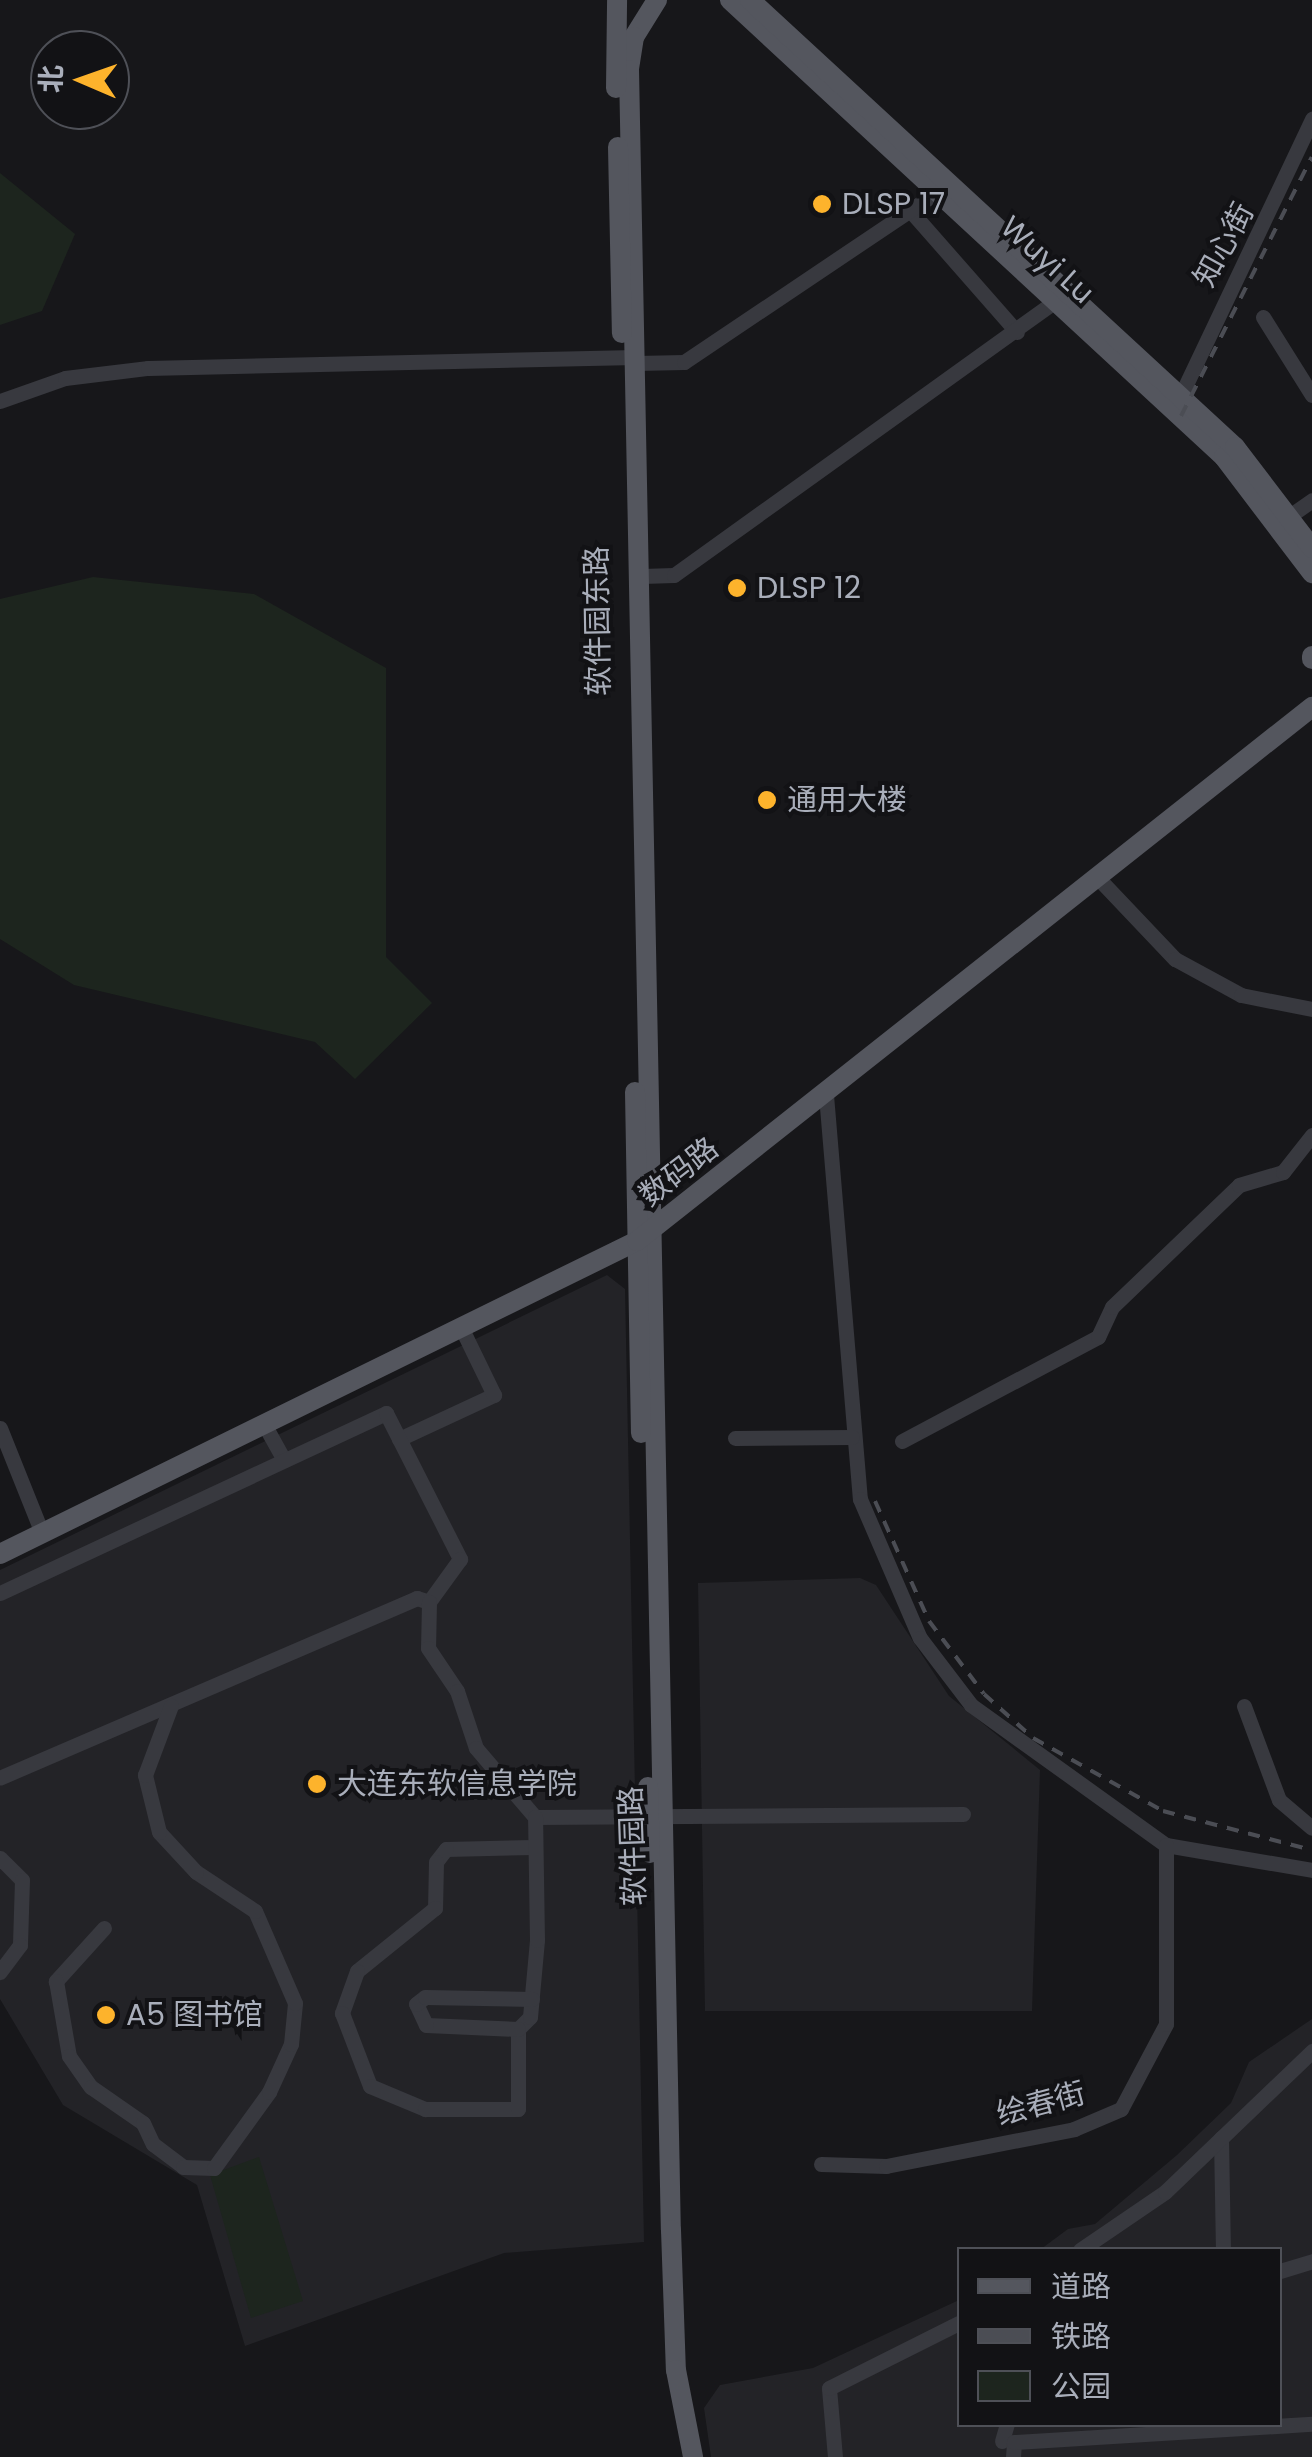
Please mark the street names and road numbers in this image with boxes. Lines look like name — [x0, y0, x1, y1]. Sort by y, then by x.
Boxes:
street label: 知心街 — [1186, 197, 1262, 293]
street label: Wuyi Lu — [993, 209, 1101, 311]
street label: 软件园东路 — [579, 546, 617, 696]
street label: 数码路 — [632, 1130, 726, 1214]
street label: 软件园路 — [613, 1785, 653, 1907]
street label: 绘春街 — [993, 2075, 1089, 2133]

